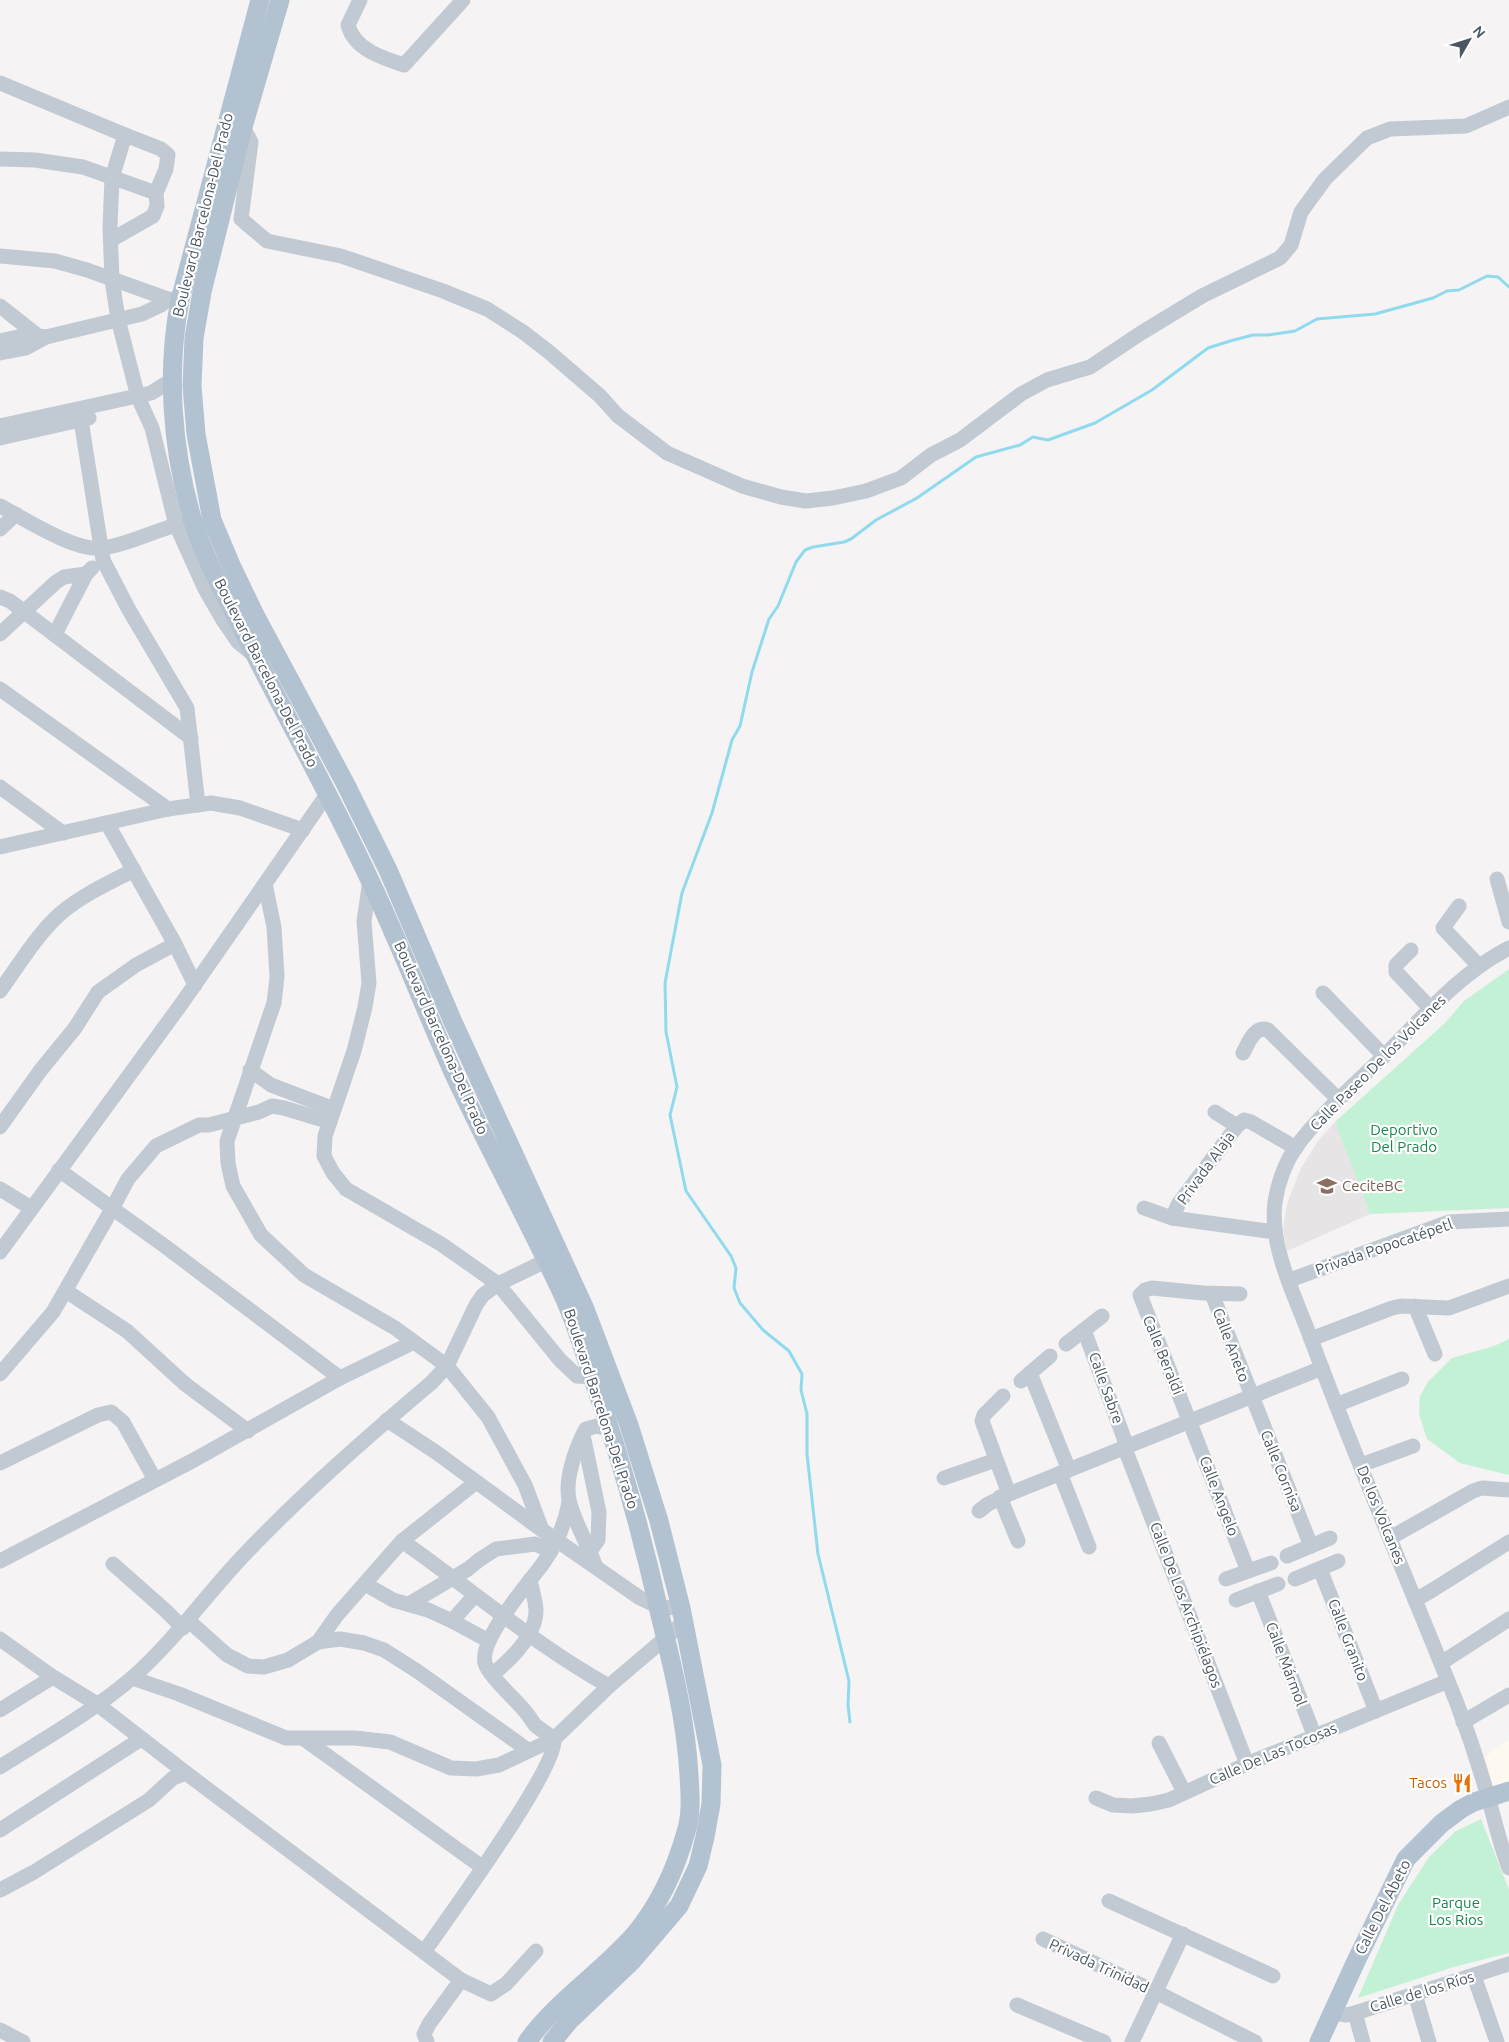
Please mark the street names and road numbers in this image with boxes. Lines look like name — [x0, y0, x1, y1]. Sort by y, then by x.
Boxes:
street label: Boulevard Barcelona-Del Prado — [169, 111, 236, 319]
street label: Boulevard Barcelona-Del Prado — [211, 576, 322, 770]
street label: Boulevard Barcelona-Del Prado — [391, 939, 492, 1137]
street label: Calle Paseo De los Volcanes — [1306, 991, 1449, 1134]
street label: Privada Alaja — [1173, 1128, 1238, 1207]
street label: Privada Popocatépetl — [1313, 1215, 1455, 1278]
street label: Calle Aneto — [1210, 1305, 1253, 1384]
street label: Boulevard Barcelona-Del Prado — [561, 1307, 642, 1511]
street label: Calle Beraldi — [1140, 1313, 1187, 1397]
street label: Calle Sabre — [1086, 1350, 1127, 1426]
street label: Calle Cornisa — [1257, 1427, 1306, 1514]
street label: Calle Angelo — [1196, 1453, 1243, 1538]
street label: De los Volcanes — [1354, 1463, 1409, 1567]
street label: Calle De Los Archipiélagos — [1147, 1520, 1226, 1690]
street label: Calle Granito — [1325, 1596, 1372, 1683]
street label: Calle Mármol — [1263, 1619, 1310, 1708]
street label: Calle De Las Tocosas — [1206, 1719, 1339, 1788]
street label: Calle Del Abeto — [1351, 1856, 1414, 1957]
street label: Privada Trinidad — [1047, 1935, 1152, 1996]
street label: Calle de los Ríos — [1368, 1968, 1476, 2015]

